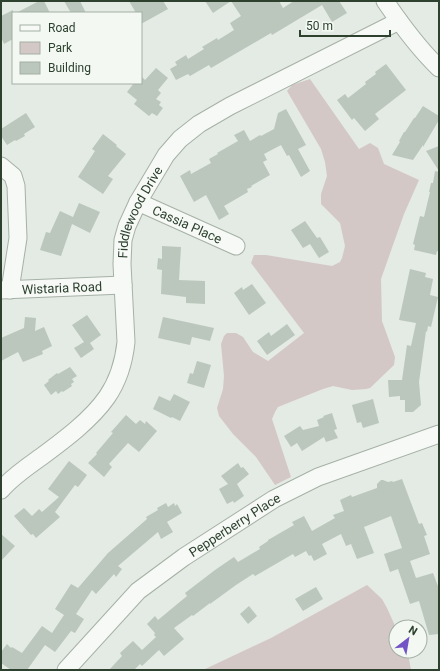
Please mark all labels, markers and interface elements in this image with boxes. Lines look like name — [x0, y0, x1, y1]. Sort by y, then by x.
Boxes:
legend — [12, 12, 142, 84]
scale bar — [300, 12, 390, 38]
text: 50 m — [306, 19, 333, 33]
text: Road — [48, 21, 76, 35]
text: Park — [48, 41, 73, 55]
text: Building — [48, 61, 91, 75]
street label: Fiddlewood Drive — [115, 163, 165, 258]
street label: Cassia Place — [150, 202, 224, 246]
street label: Wistaria Road — [21, 278, 102, 297]
street label: Pepperberry Place — [186, 490, 283, 559]
north arrow — [388, 619, 428, 659]
text: N — [406, 623, 420, 639]

